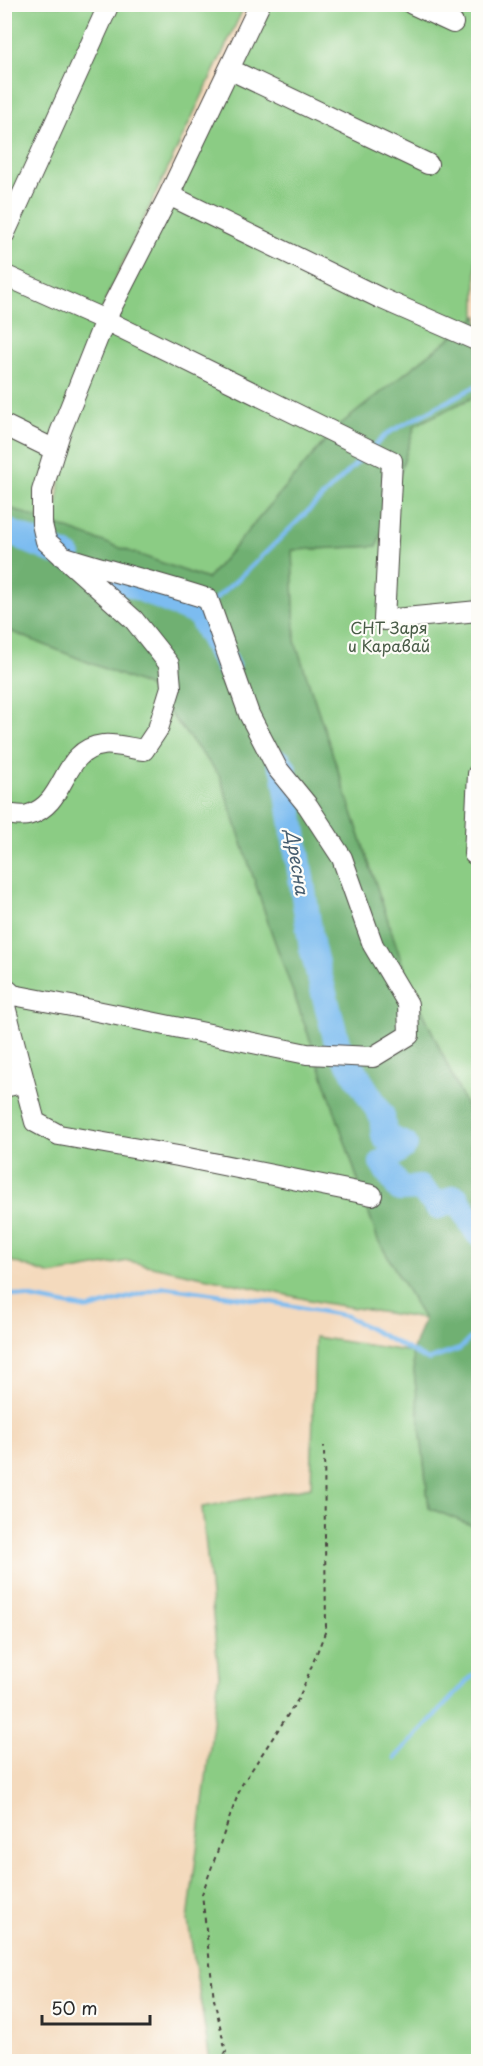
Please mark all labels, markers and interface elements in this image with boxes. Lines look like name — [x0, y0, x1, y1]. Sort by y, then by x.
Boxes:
park label: СНТ Заря и Каравай — [348, 615, 430, 657]
water label: Дресна — [279, 825, 317, 897]
scale bar — [42, 1988, 150, 2026]
text: 50 m — [51, 1994, 98, 2021]

